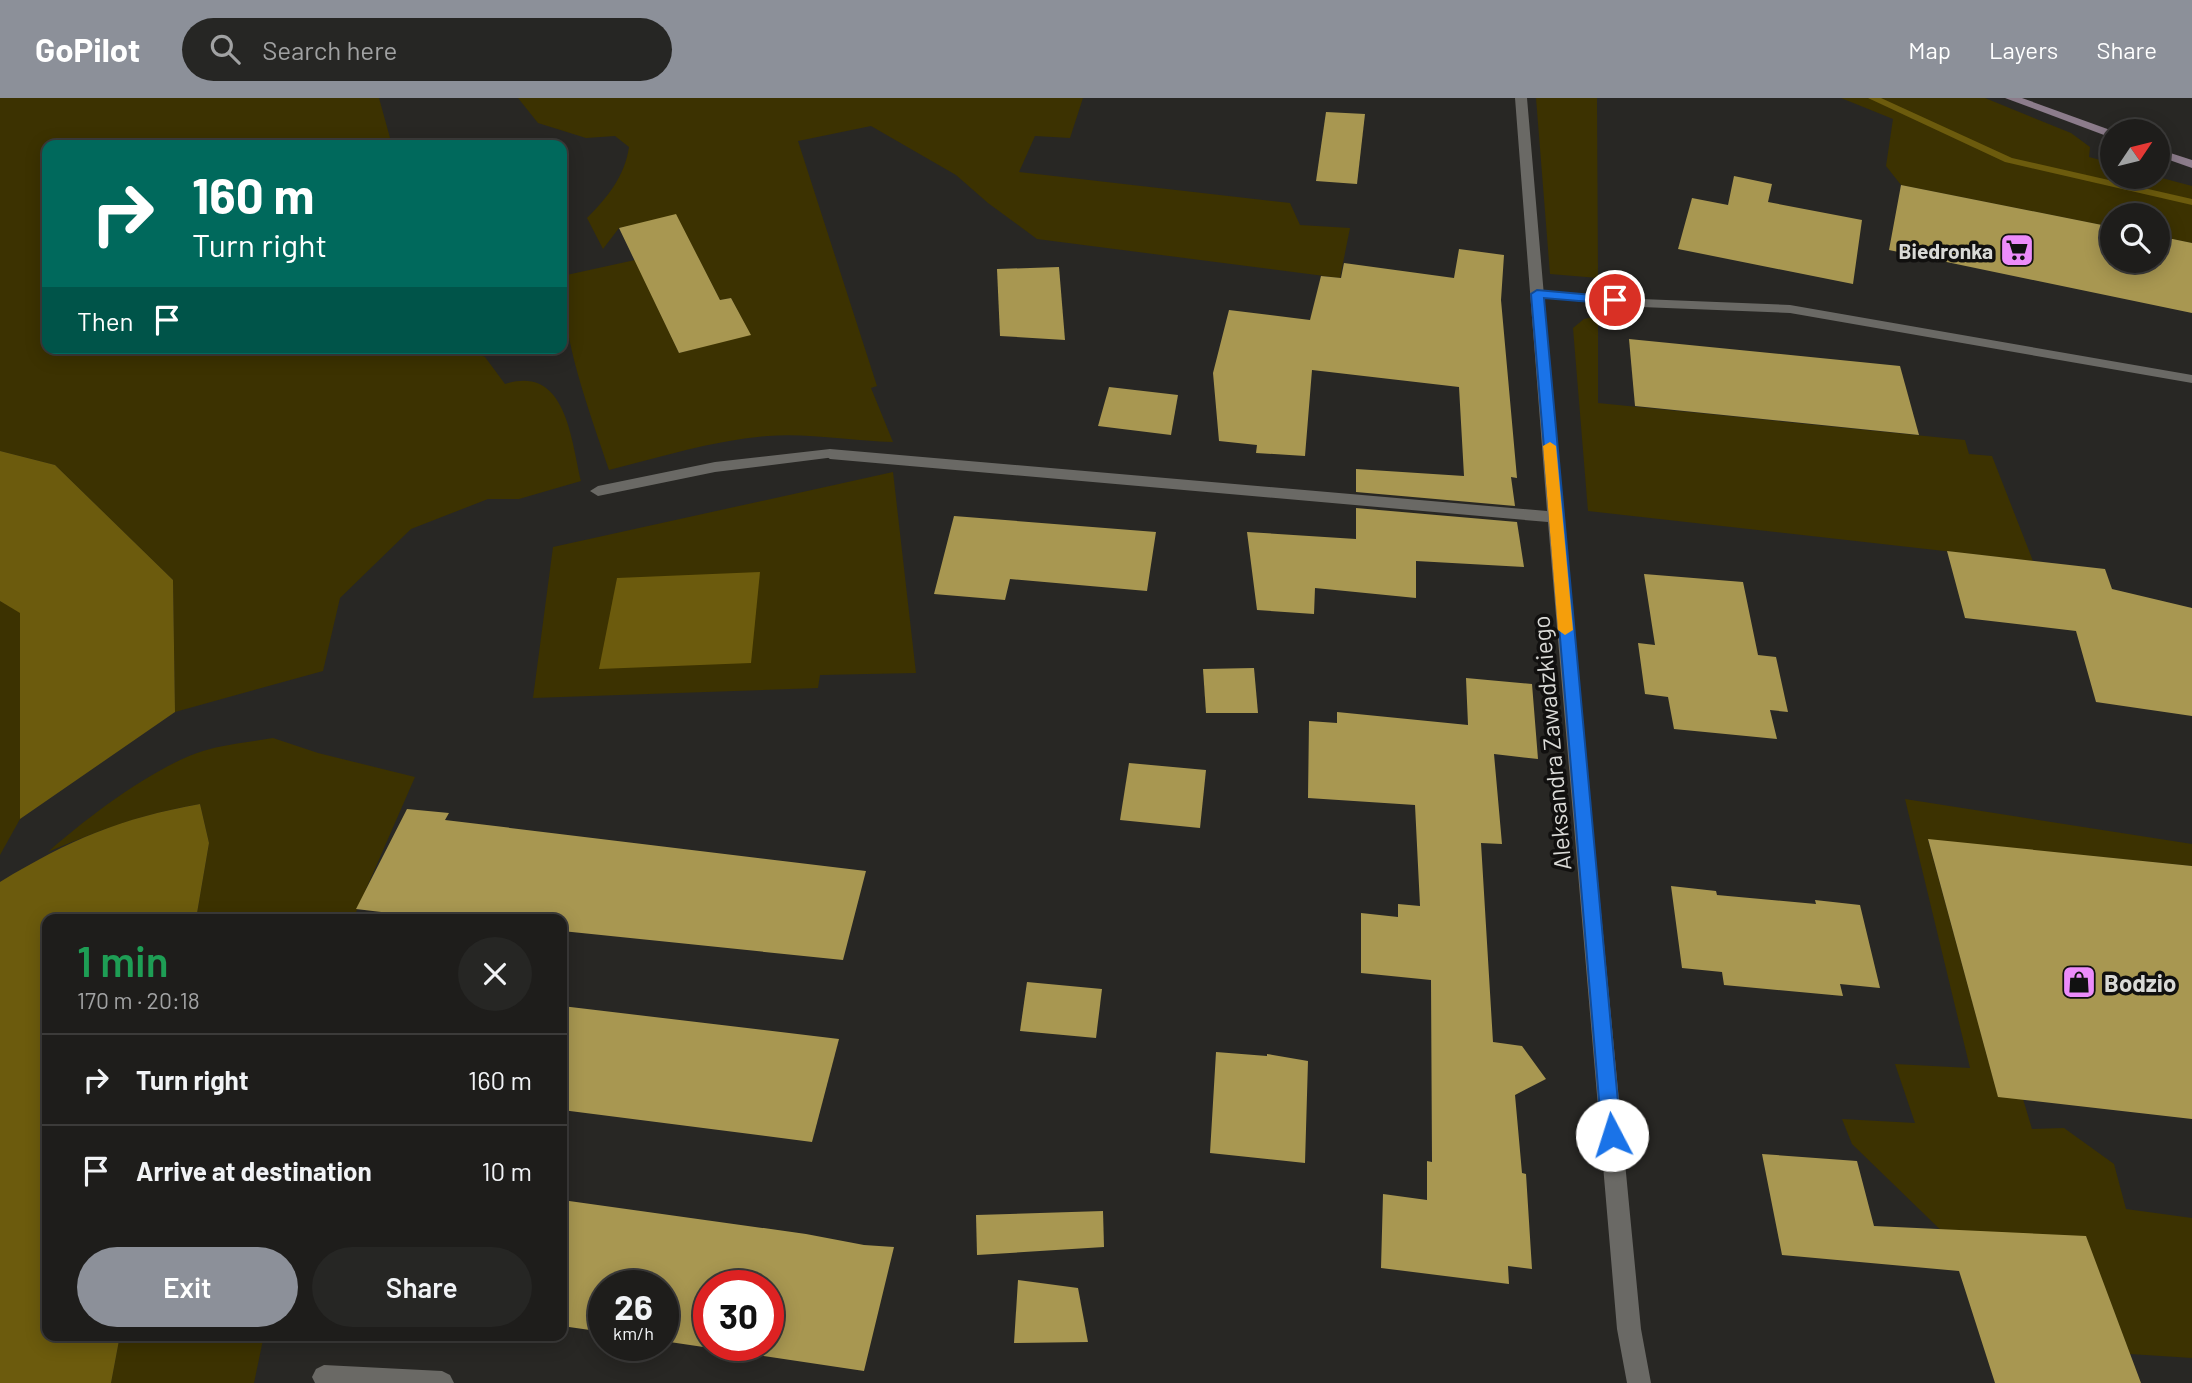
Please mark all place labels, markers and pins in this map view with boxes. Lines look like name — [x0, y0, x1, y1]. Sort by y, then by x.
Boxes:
supermarket icon: Biedronka — [1998, 231, 2036, 269]
place label: Biedronka — [1899, 238, 1993, 263]
pin — [1585, 270, 1645, 330]
shop icon: Bodzio — [2060, 963, 2098, 1001]
place label: Bodzio — [2104, 968, 2176, 997]

